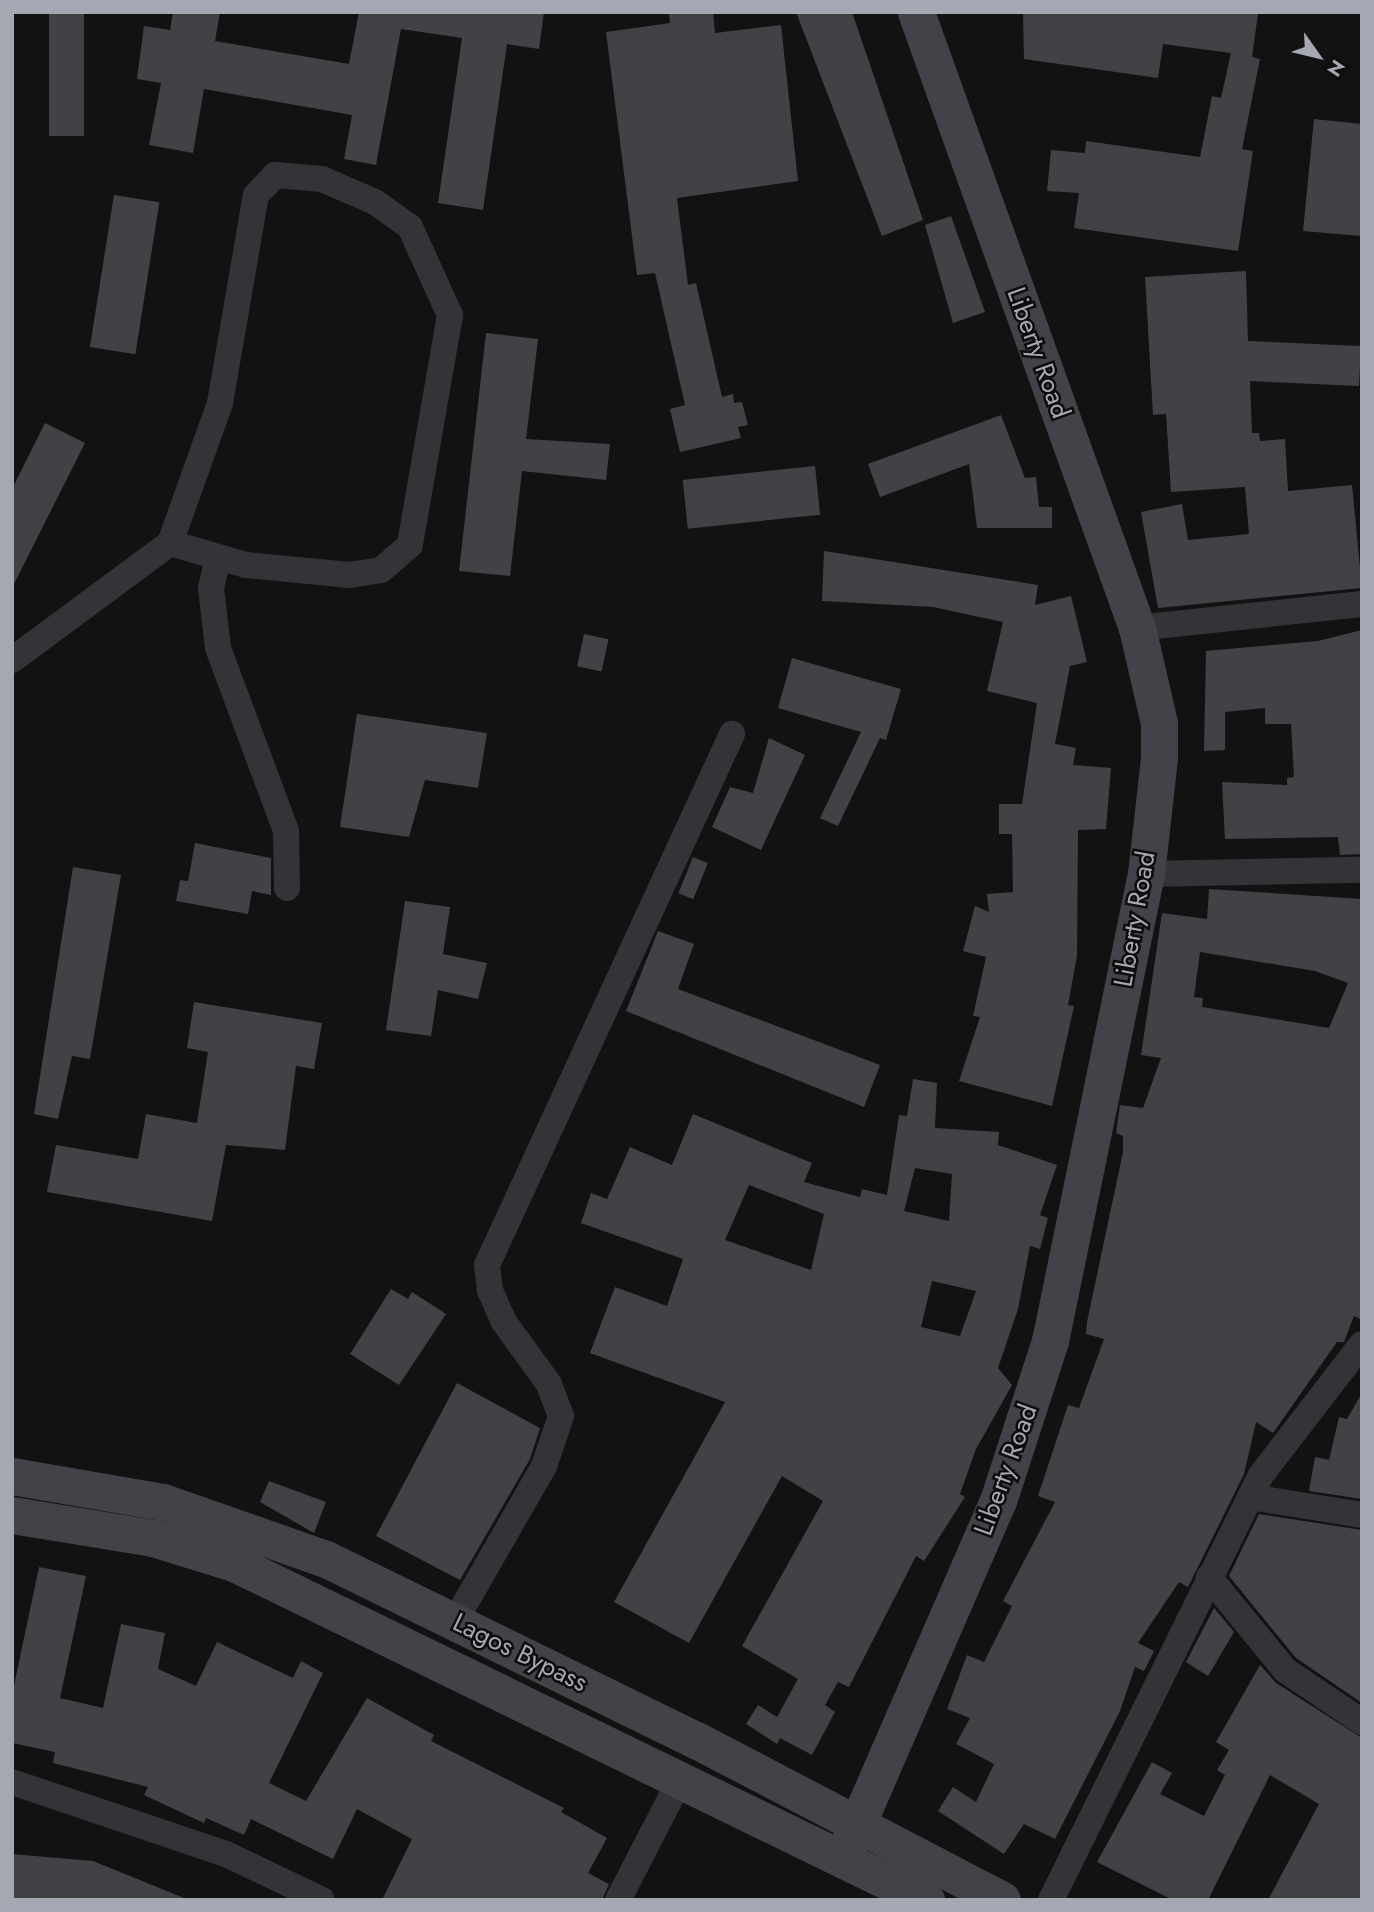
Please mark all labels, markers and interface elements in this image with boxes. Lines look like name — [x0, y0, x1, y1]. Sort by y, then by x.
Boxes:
north arrow — [1283, 21, 1353, 91]
text: N — [1320, 54, 1351, 82]
street label: Liberty Road — [1000, 283, 1076, 423]
street label: Liberty Road — [1108, 849, 1162, 989]
street label: Liberty Road — [968, 1400, 1044, 1540]
street label: Lagos Bypass — [448, 1607, 592, 1699]

